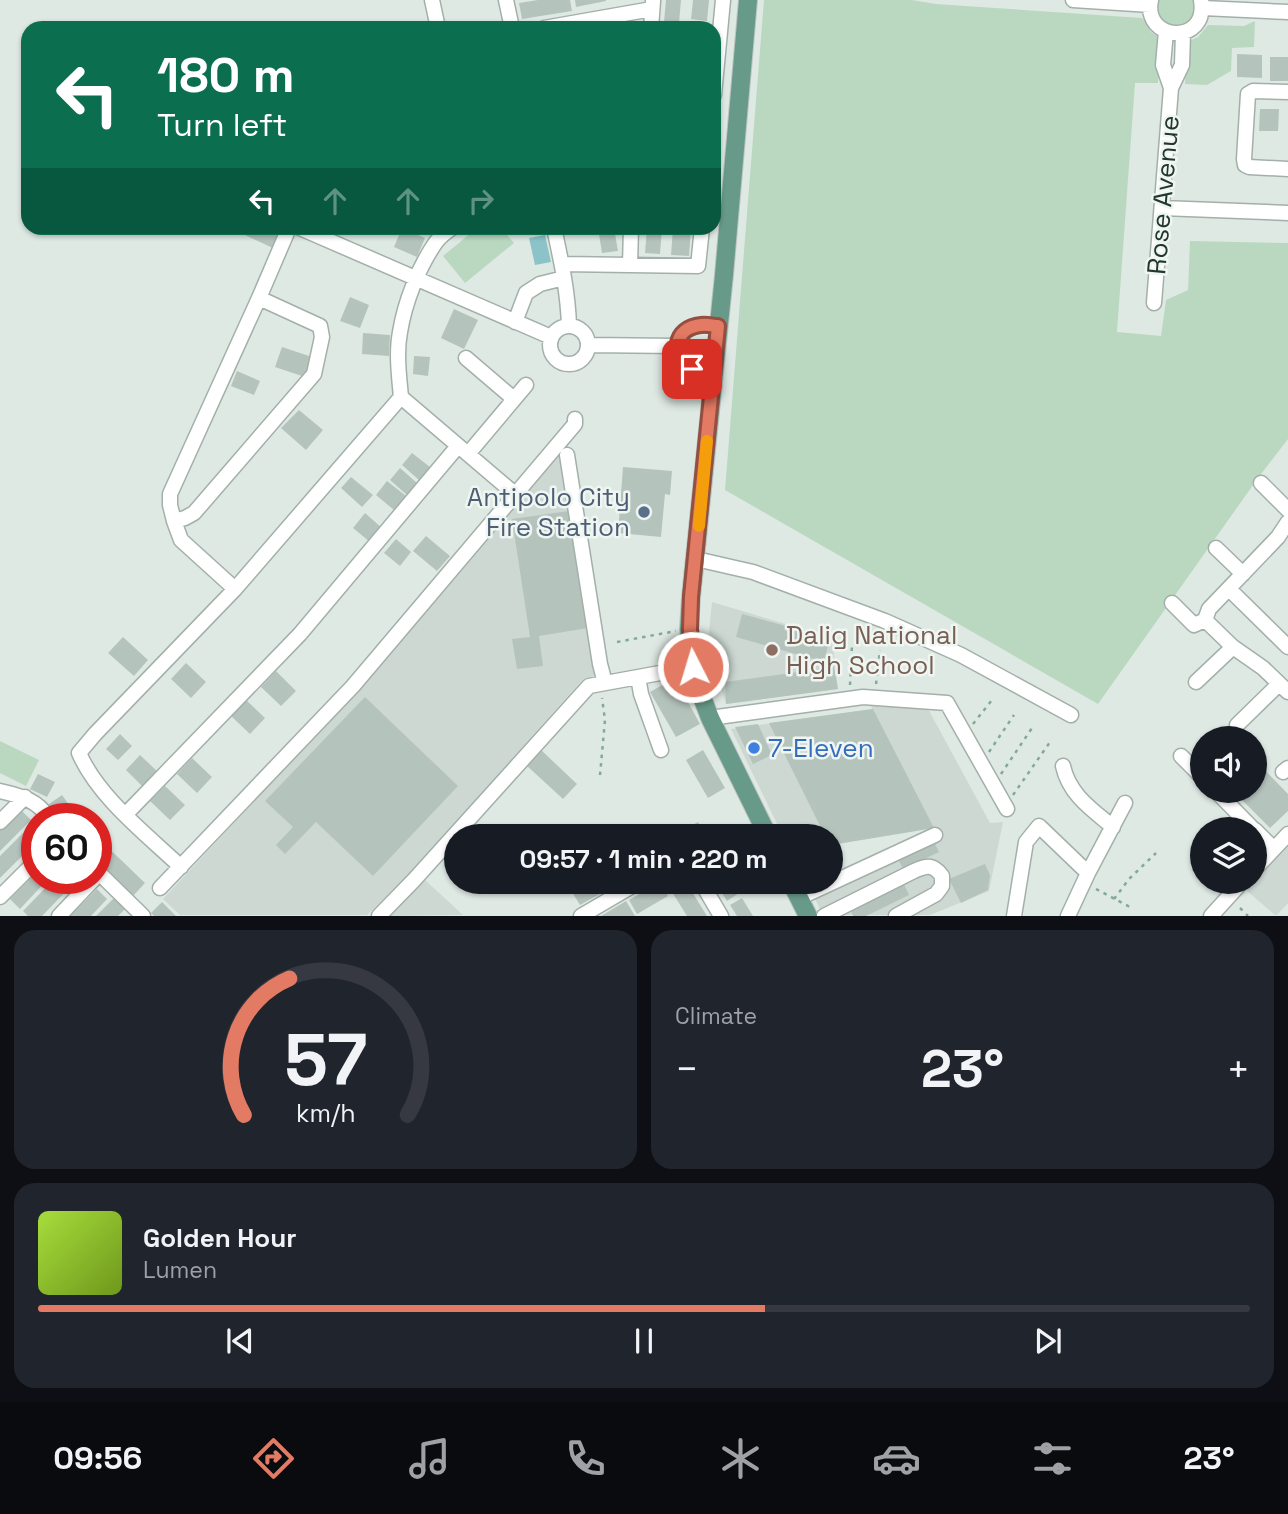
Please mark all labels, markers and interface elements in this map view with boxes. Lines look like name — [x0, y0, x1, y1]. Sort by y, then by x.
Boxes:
text: 180 m — [157, 44, 295, 106]
icon: left — [42, 49, 133, 140]
text: Turn left — [157, 105, 287, 145]
street label: Rose Avenue — [1139, 114, 1187, 276]
icon: left — [243, 182, 281, 220]
icon: ahead — [316, 182, 354, 220]
icon: ahead — [389, 182, 427, 220]
icon: right — [462, 182, 500, 220]
pin — [662, 339, 722, 399]
icon: arrive — [673, 350, 711, 388]
place label: Antipolo City Fire Station — [467, 480, 630, 544]
marker: Antipolo City Fire Station — [636, 504, 652, 520]
place label: Dalig National High School — [786, 618, 957, 682]
position arrow — [656, 630, 730, 704]
marker: Dalig National High School — [764, 642, 780, 658]
map controls — [1190, 726, 1267, 894]
button: sound — [1190, 726, 1267, 803]
place label: 7-Eleven — [768, 731, 874, 765]
marker: 7-Eleven — [746, 740, 762, 756]
speed limit sign: 60 — [21, 803, 112, 894]
button: layers — [1190, 817, 1267, 894]
text: 09:57 · 1 min · 220 m — [519, 842, 768, 876]
text: Climate — [675, 1001, 757, 1031]
text: 57 — [284, 1014, 367, 1107]
text: 23° — [921, 1036, 1004, 1102]
text: − — [675, 1045, 699, 1093]
text: + — [1226, 1045, 1250, 1093]
text: km/h — [296, 1097, 355, 1129]
text: Golden Hour — [143, 1221, 297, 1255]
text: Lumen — [143, 1255, 217, 1285]
icon: previous — [221, 1322, 259, 1360]
icon: pause — [625, 1322, 663, 1360]
icon: next — [1029, 1322, 1067, 1360]
icon: directions — [249, 1434, 298, 1483]
icon: music — [405, 1434, 454, 1483]
icon: phone — [561, 1434, 610, 1483]
icon: climate — [716, 1434, 765, 1483]
icon: car — [872, 1434, 921, 1483]
icon: filters — [1028, 1434, 1077, 1483]
text: 09:56 — [53, 1438, 142, 1478]
text: 23° — [1184, 1438, 1235, 1478]

